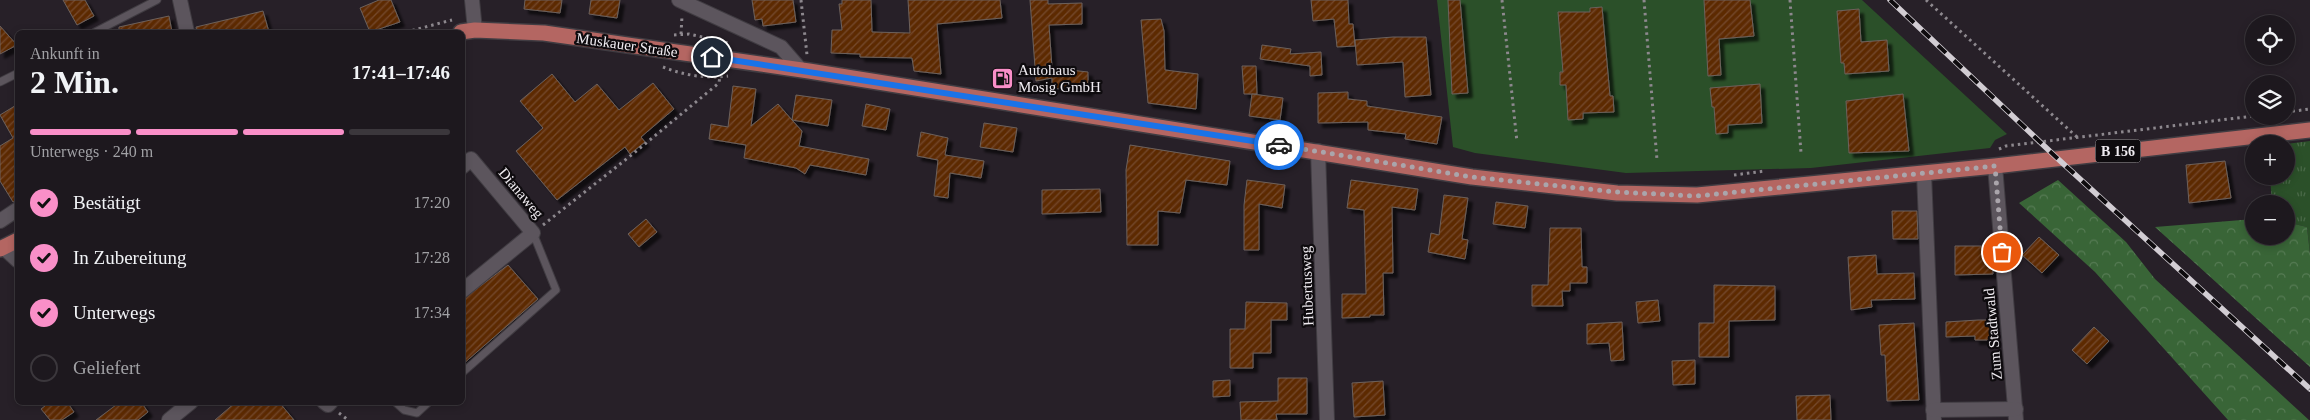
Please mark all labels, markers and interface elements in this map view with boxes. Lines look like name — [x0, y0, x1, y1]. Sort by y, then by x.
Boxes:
map controls — [2245, 15, 2295, 245]
button: locate — [2245, 15, 2295, 65]
street label: Muskauer Straße — [575, 30, 679, 60]
pin — [691, 36, 733, 78]
icon: home — [698, 43, 726, 71]
text: Ankunft in — [30, 45, 100, 62]
text: 17:41–17:46 — [352, 62, 450, 83]
place label: Autohaus Mosig GmbH — [1018, 62, 1101, 95]
text: 2 Min. — [30, 64, 119, 100]
fuel station icon: Autohaus Mosig GmbH — [990, 67, 1014, 91]
button: layers — [2245, 75, 2295, 125]
courier — [1254, 120, 1304, 170]
icon: car — [1265, 131, 1293, 159]
button: + — [2245, 135, 2295, 185]
road number: B 156 — [2096, 140, 2140, 162]
text: Unterwegs · 240 m — [30, 143, 153, 160]
street label: Dianaweg — [495, 165, 547, 222]
icon: check — [30, 189, 58, 217]
text: Bestätigt — [73, 192, 141, 213]
text: 17:20 — [414, 194, 450, 211]
button: − — [2245, 195, 2295, 245]
pin — [1981, 231, 2023, 273]
icon: bag — [1988, 238, 2016, 266]
icon: check — [30, 244, 58, 272]
street label: Hubertusweg — [1298, 245, 1316, 326]
text: In Zubereitung — [73, 247, 186, 268]
text: 17:28 — [414, 249, 450, 266]
street label: Zum Stadtwald — [1981, 287, 2005, 381]
icon: check — [30, 299, 58, 327]
text: Unterwegs — [73, 302, 155, 323]
text: 17:34 — [414, 304, 450, 321]
text: Geliefert — [73, 357, 141, 378]

